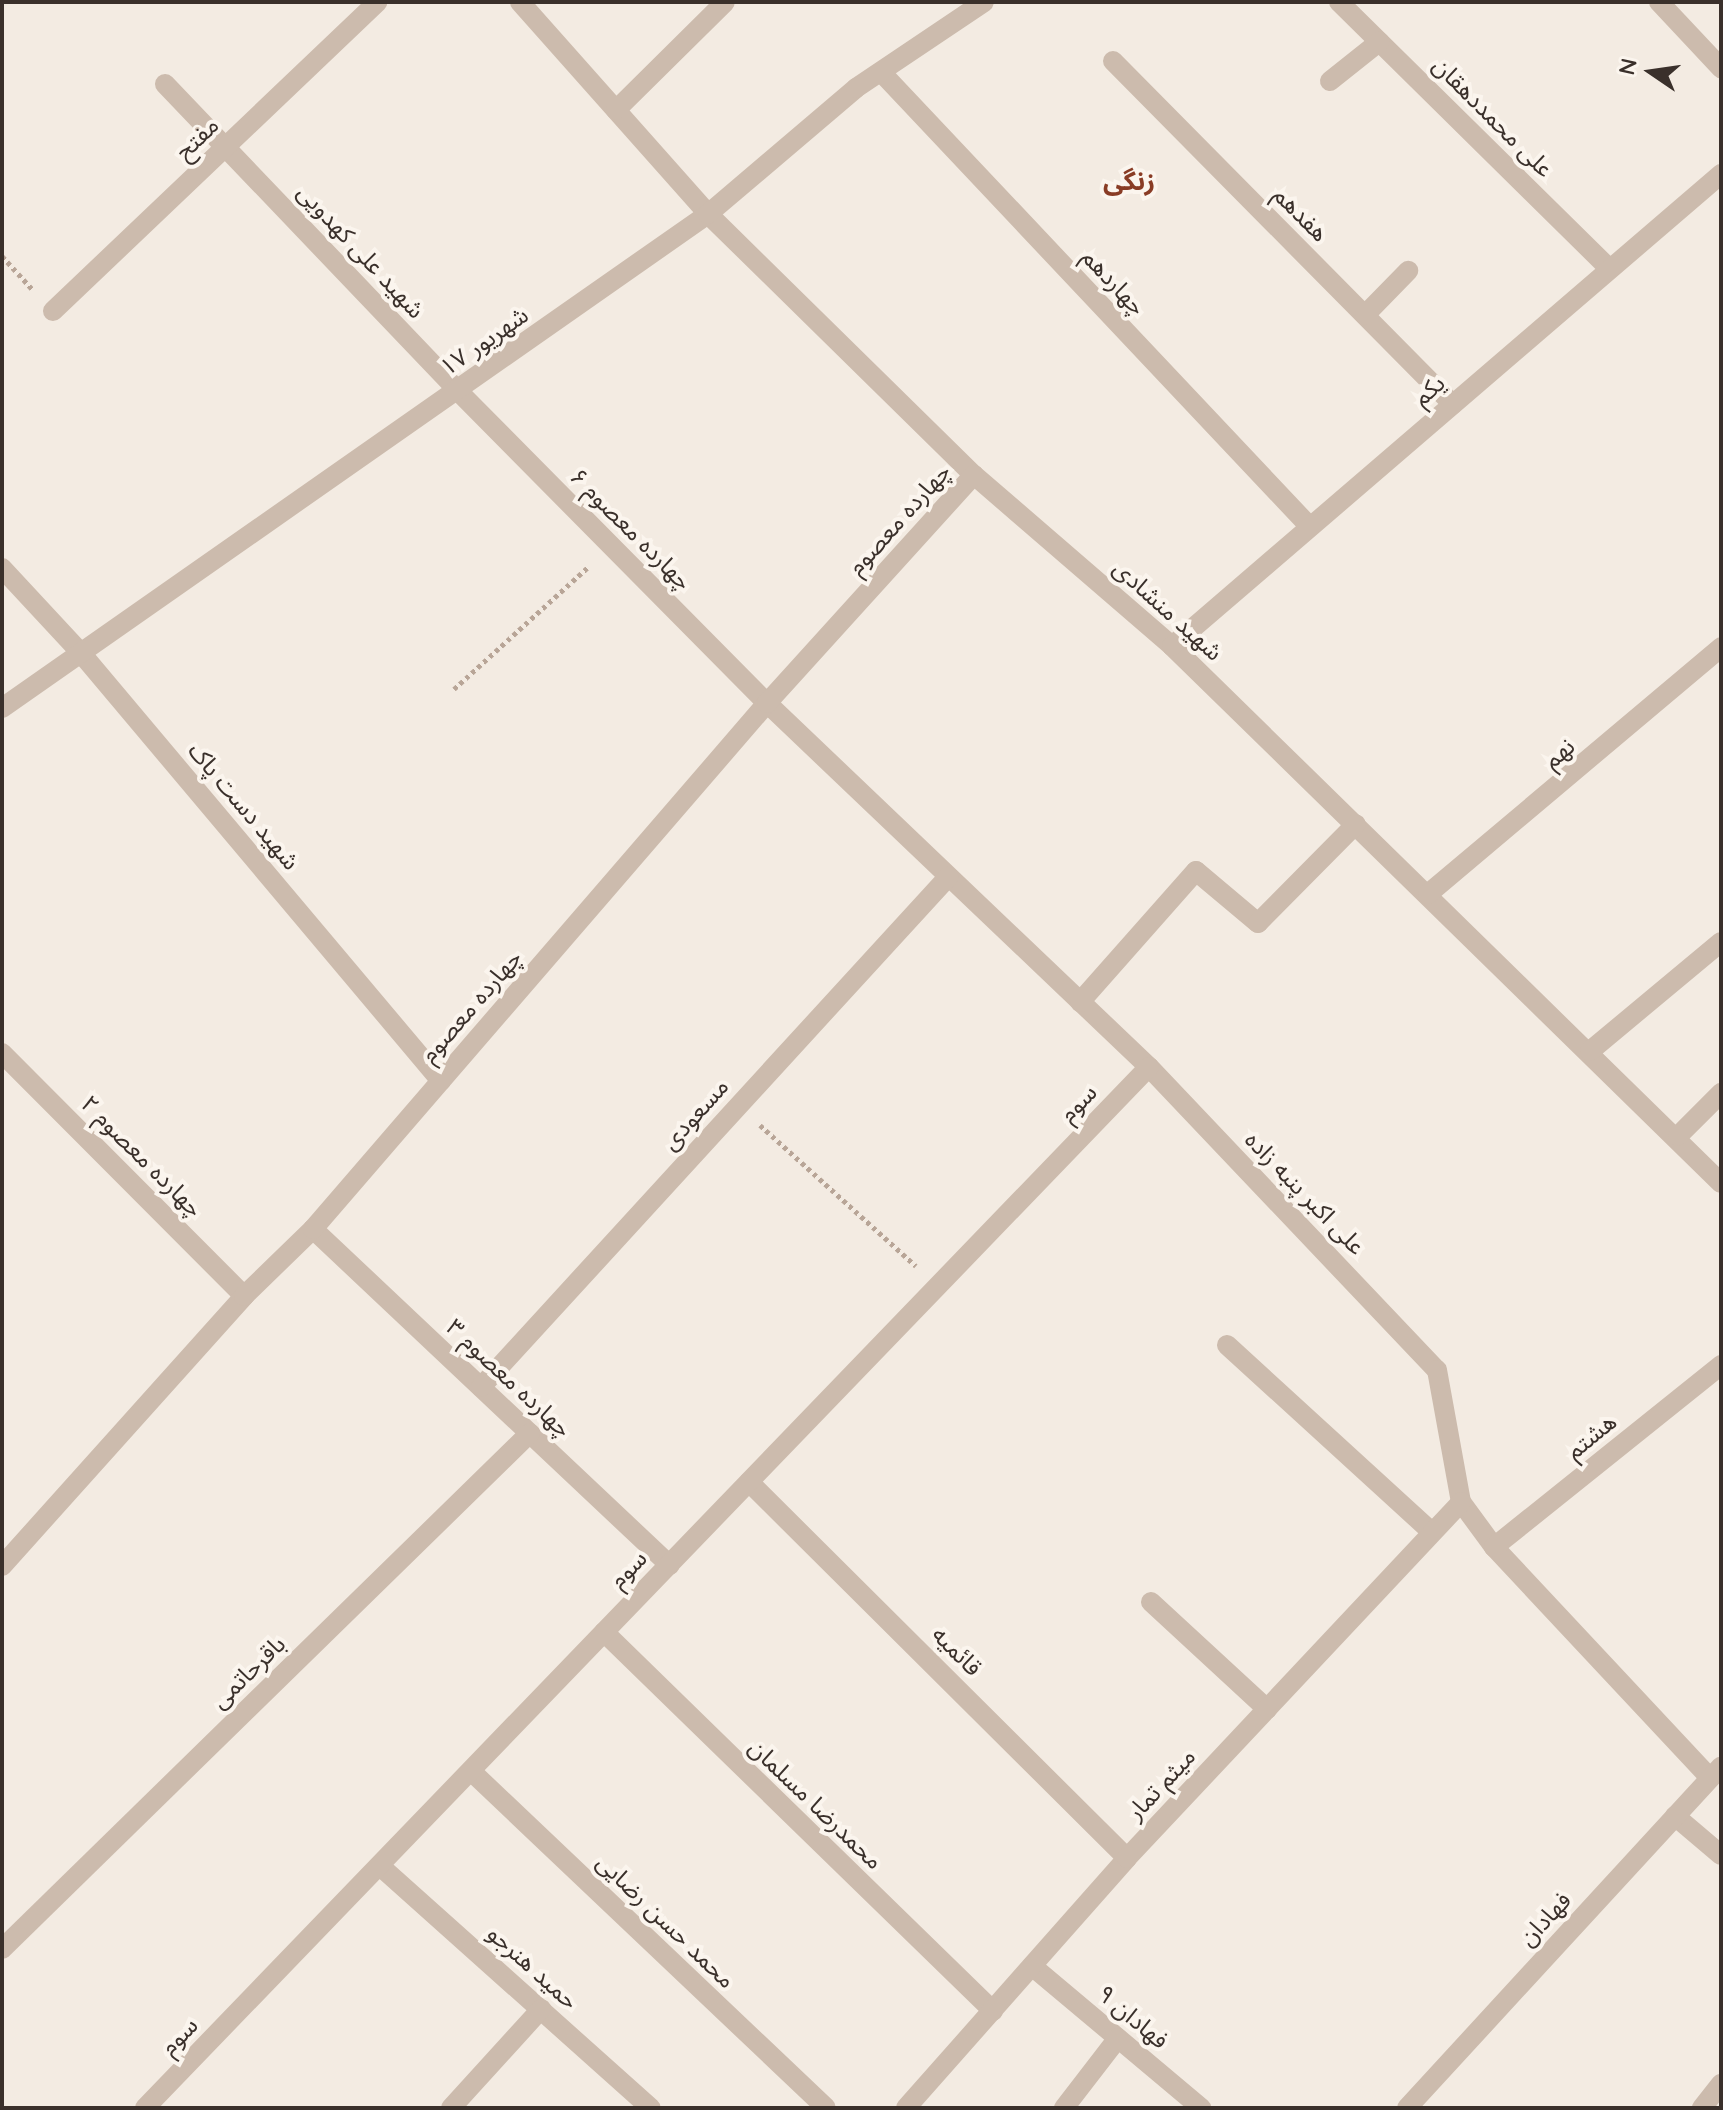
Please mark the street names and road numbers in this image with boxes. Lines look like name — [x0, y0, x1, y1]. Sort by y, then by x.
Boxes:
street label: علی محمددهقان — [1427, 51, 1559, 183]
street label: مفتح — [169, 111, 225, 165]
street label: شهید علی کهدویی — [291, 178, 431, 324]
street label: هفدهم — [1268, 181, 1334, 247]
street label: چهاردهم — [1076, 243, 1152, 321]
street label: ۱۷ شهریور — [434, 300, 534, 382]
street label: یکم — [1407, 368, 1451, 412]
street label: چهارده معصوم — [841, 457, 957, 581]
street label: چهارده معصوم ۶ — [564, 462, 698, 596]
street label: شهید منشادی — [1107, 553, 1229, 667]
street label: نهم — [1537, 732, 1581, 774]
street label: شهید دست پاک — [182, 736, 306, 876]
street label: چهارده معصوم — [414, 944, 528, 1068]
street label: مسعودی — [655, 1072, 735, 1156]
street label: سوم — [1053, 1078, 1103, 1128]
street label: چهارده معصوم ۲ — [75, 1089, 209, 1223]
street label: علی اکبر پنبه زاده — [1239, 1125, 1371, 1261]
street label: چهارده معصوم ۳ — [441, 1313, 577, 1443]
street label: هشتم — [1560, 1407, 1622, 1465]
street label: سوم — [603, 1544, 653, 1594]
street label: قائمیه — [926, 1620, 988, 1682]
street label: باقرحاتمی — [205, 1629, 291, 1715]
street label: محمدرضا مسلمان — [743, 1733, 889, 1875]
street label: میثم تمار — [1121, 1742, 1201, 1826]
street label: محمد حسن رضایی — [591, 1848, 741, 1994]
street label: فهادان — [1513, 1886, 1577, 1952]
street label: حمید هنرجو — [482, 1919, 584, 2015]
street label: فهادان ۹ — [1092, 1979, 1174, 2055]
street label: سوم — [154, 2011, 204, 2061]

